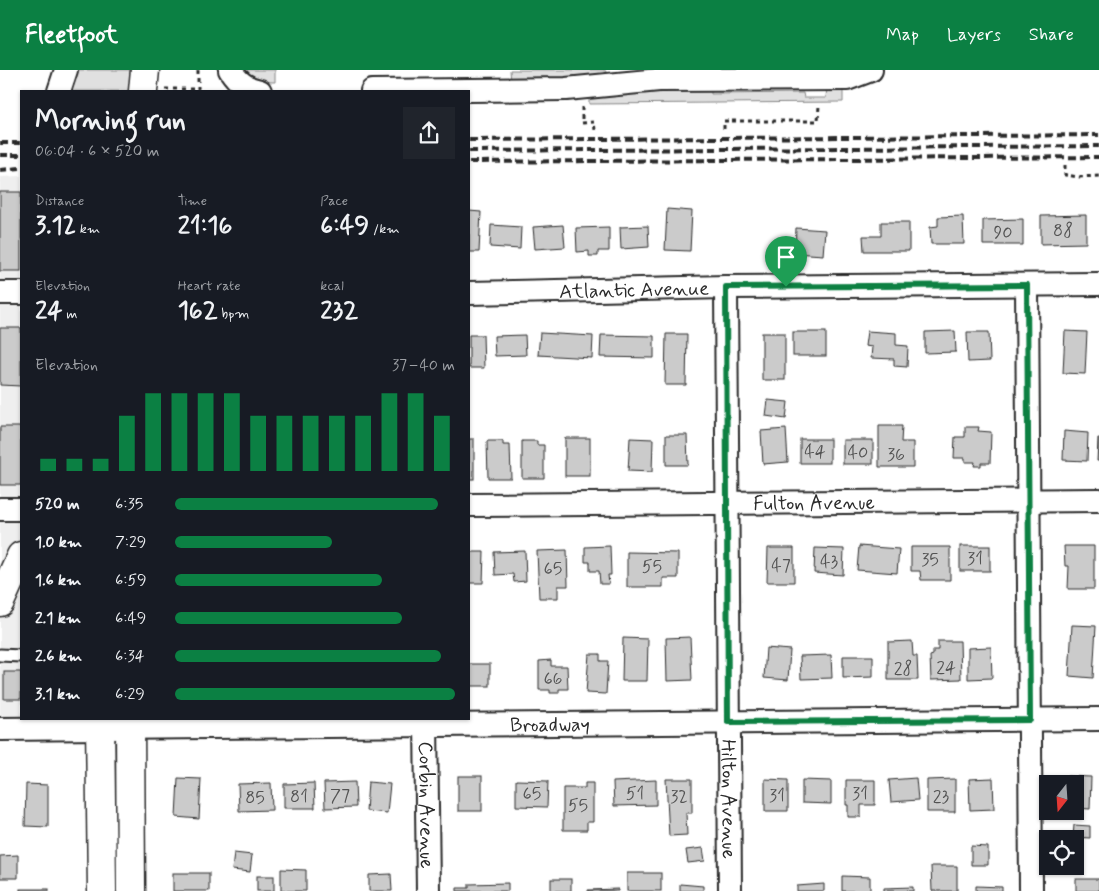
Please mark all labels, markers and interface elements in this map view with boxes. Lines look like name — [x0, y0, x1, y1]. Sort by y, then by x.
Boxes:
text: Fleetfoot — [25, 20, 118, 51]
text: Map — [886, 23, 919, 47]
text: Layers — [947, 23, 1001, 47]
text: Share — [1029, 23, 1074, 47]
text: Morning run — [35, 103, 186, 140]
button: share — [403, 107, 455, 159]
text: 06:04 · 6 × 520 m — [35, 141, 159, 162]
text: Distance — [35, 192, 84, 210]
text: Time — [178, 192, 207, 210]
text: Pace — [320, 192, 348, 210]
text: 3.12 — [35, 210, 76, 243]
text: 21:16 — [178, 210, 232, 243]
text: 6:49 — [320, 210, 369, 243]
house number: 88 — [1053, 219, 1073, 243]
text: km — [76, 220, 100, 238]
text: /km — [369, 220, 400, 238]
house number: 90 — [993, 221, 1013, 245]
pin — [765, 236, 807, 287]
icon: arrive — [772, 243, 800, 271]
street label: Atlantic Avenue — [559, 275, 709, 306]
text: Elevation — [35, 277, 90, 295]
text: Heart rate — [178, 277, 241, 295]
text: kcal — [320, 277, 344, 295]
text: 24 — [35, 295, 62, 328]
text: 162 — [178, 295, 218, 328]
text: 232 — [320, 295, 358, 328]
text: m — [62, 305, 77, 323]
text: bpm — [218, 305, 250, 323]
text: Elevation — [35, 355, 98, 376]
text: 37–40 m — [392, 355, 455, 376]
house number: 44 — [804, 440, 826, 464]
house number: 40 — [848, 441, 868, 465]
house number: 36 — [887, 443, 905, 467]
street label: Fulton Avenue — [753, 490, 875, 518]
text: 520 m — [35, 494, 80, 515]
text: 6:35 — [115, 494, 143, 515]
text: 1.0 km — [35, 532, 82, 553]
text: 7:29 — [115, 532, 146, 553]
house number: 31 — [967, 547, 983, 571]
house number: 35 — [921, 548, 939, 572]
house number: 43 — [820, 550, 838, 574]
house number: 47 — [771, 554, 791, 578]
house number: 55 — [642, 555, 662, 579]
house number: 65 — [544, 557, 562, 581]
text: 1.6 km — [35, 570, 81, 591]
text: 6:59 — [115, 570, 147, 591]
text: 2.1 km — [35, 608, 81, 629]
text: 6:49 — [115, 608, 146, 629]
text: 2.6 km — [35, 646, 82, 667]
text: 6:34 — [115, 646, 144, 667]
house number: 24 — [936, 656, 956, 680]
house number: 28 — [894, 657, 912, 681]
house number: 66 — [543, 667, 563, 691]
text: 3.1 km — [35, 684, 80, 705]
text: 6:29 — [115, 684, 145, 705]
street label: Broadway — [510, 712, 590, 739]
street label: Hilton Avenue — [714, 739, 742, 859]
street label: Corbin Avenue — [411, 741, 440, 869]
north arrow — [1039, 775, 1084, 820]
map controls — [1039, 775, 1084, 875]
house number: 65 — [523, 782, 541, 806]
house number: 51 — [626, 782, 644, 806]
house number: 31 — [852, 782, 868, 806]
house number: 77 — [330, 784, 350, 808]
house number: 31 — [769, 784, 785, 808]
house number: 81 — [290, 785, 308, 809]
house number: 32 — [670, 785, 688, 809]
house number: 23 — [933, 785, 950, 809]
house number: 85 — [245, 786, 265, 810]
house number: 55 — [568, 794, 588, 818]
button: locate — [1039, 830, 1084, 875]

